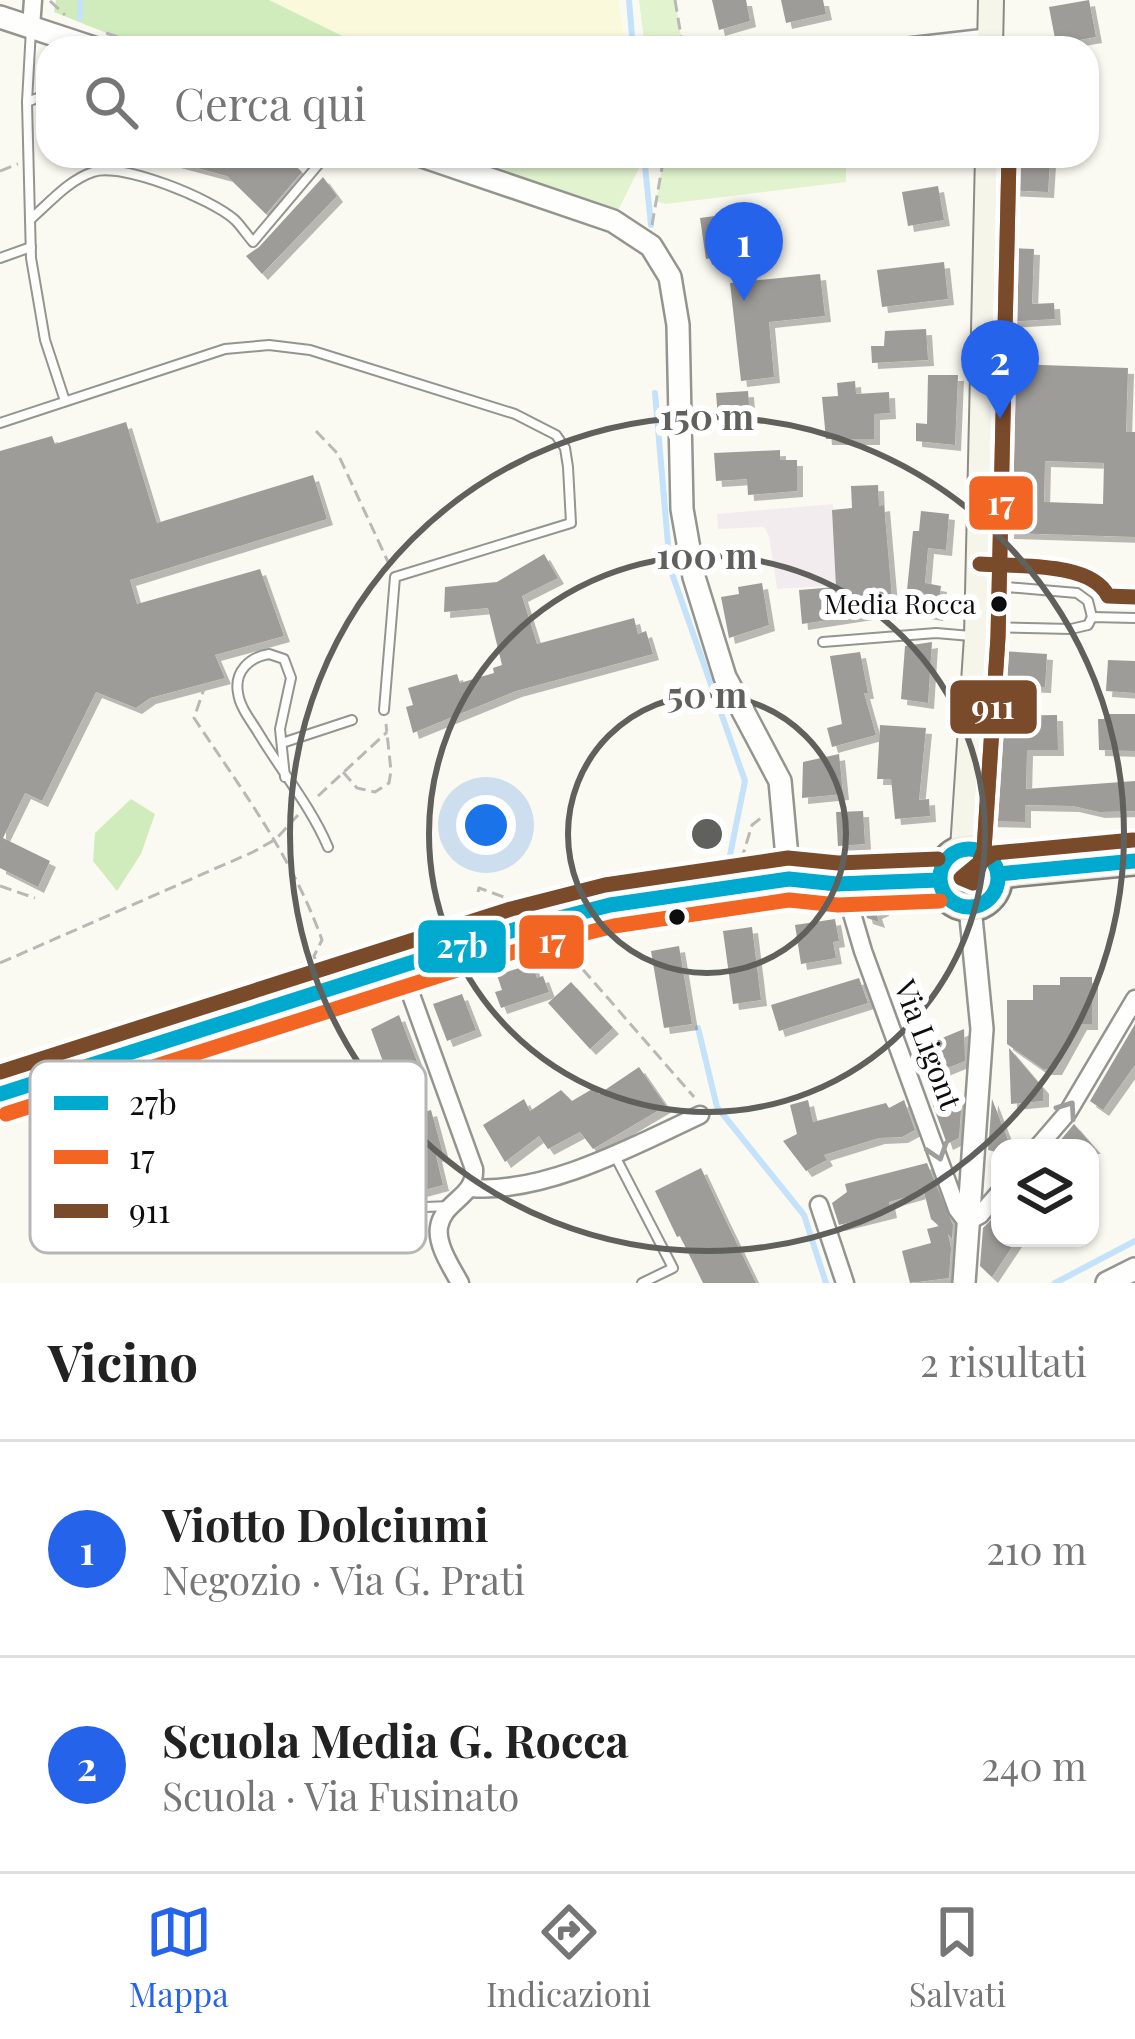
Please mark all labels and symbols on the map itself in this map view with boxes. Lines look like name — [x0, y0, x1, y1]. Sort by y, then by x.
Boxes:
pin: 1 — [705, 202, 783, 301]
pin: 2 — [961, 320, 1039, 419]
text: 150 m — [660, 391, 754, 439]
line badge: 17 — [967, 474, 1035, 532]
text: 17 — [987, 479, 1015, 523]
text: 100 m — [656, 530, 758, 578]
place label: Media Rocca — [824, 585, 977, 621]
marker: Media Rocca — [988, 593, 1010, 615]
text: 50 m — [667, 669, 748, 717]
line badge: 911 — [948, 678, 1039, 736]
text: 911 — [971, 683, 1015, 727]
your location — [456, 795, 516, 855]
centre of rings — [686, 813, 728, 855]
unlabelled marker — [666, 906, 688, 928]
line badge: 17 — [517, 913, 586, 971]
text: 17 — [538, 917, 566, 961]
line badge: 27b — [416, 918, 508, 975]
text: 27b — [436, 922, 488, 966]
street label: Via Ligont — [885, 973, 972, 1115]
legend — [30, 1061, 426, 1253]
text: 27b — [129, 1079, 177, 1123]
one-way arrow — [1054, 1100, 1076, 1122]
text: 17 — [129, 1133, 155, 1177]
one-way arrow — [923, 1141, 948, 1162]
text: 911 — [129, 1187, 170, 1231]

